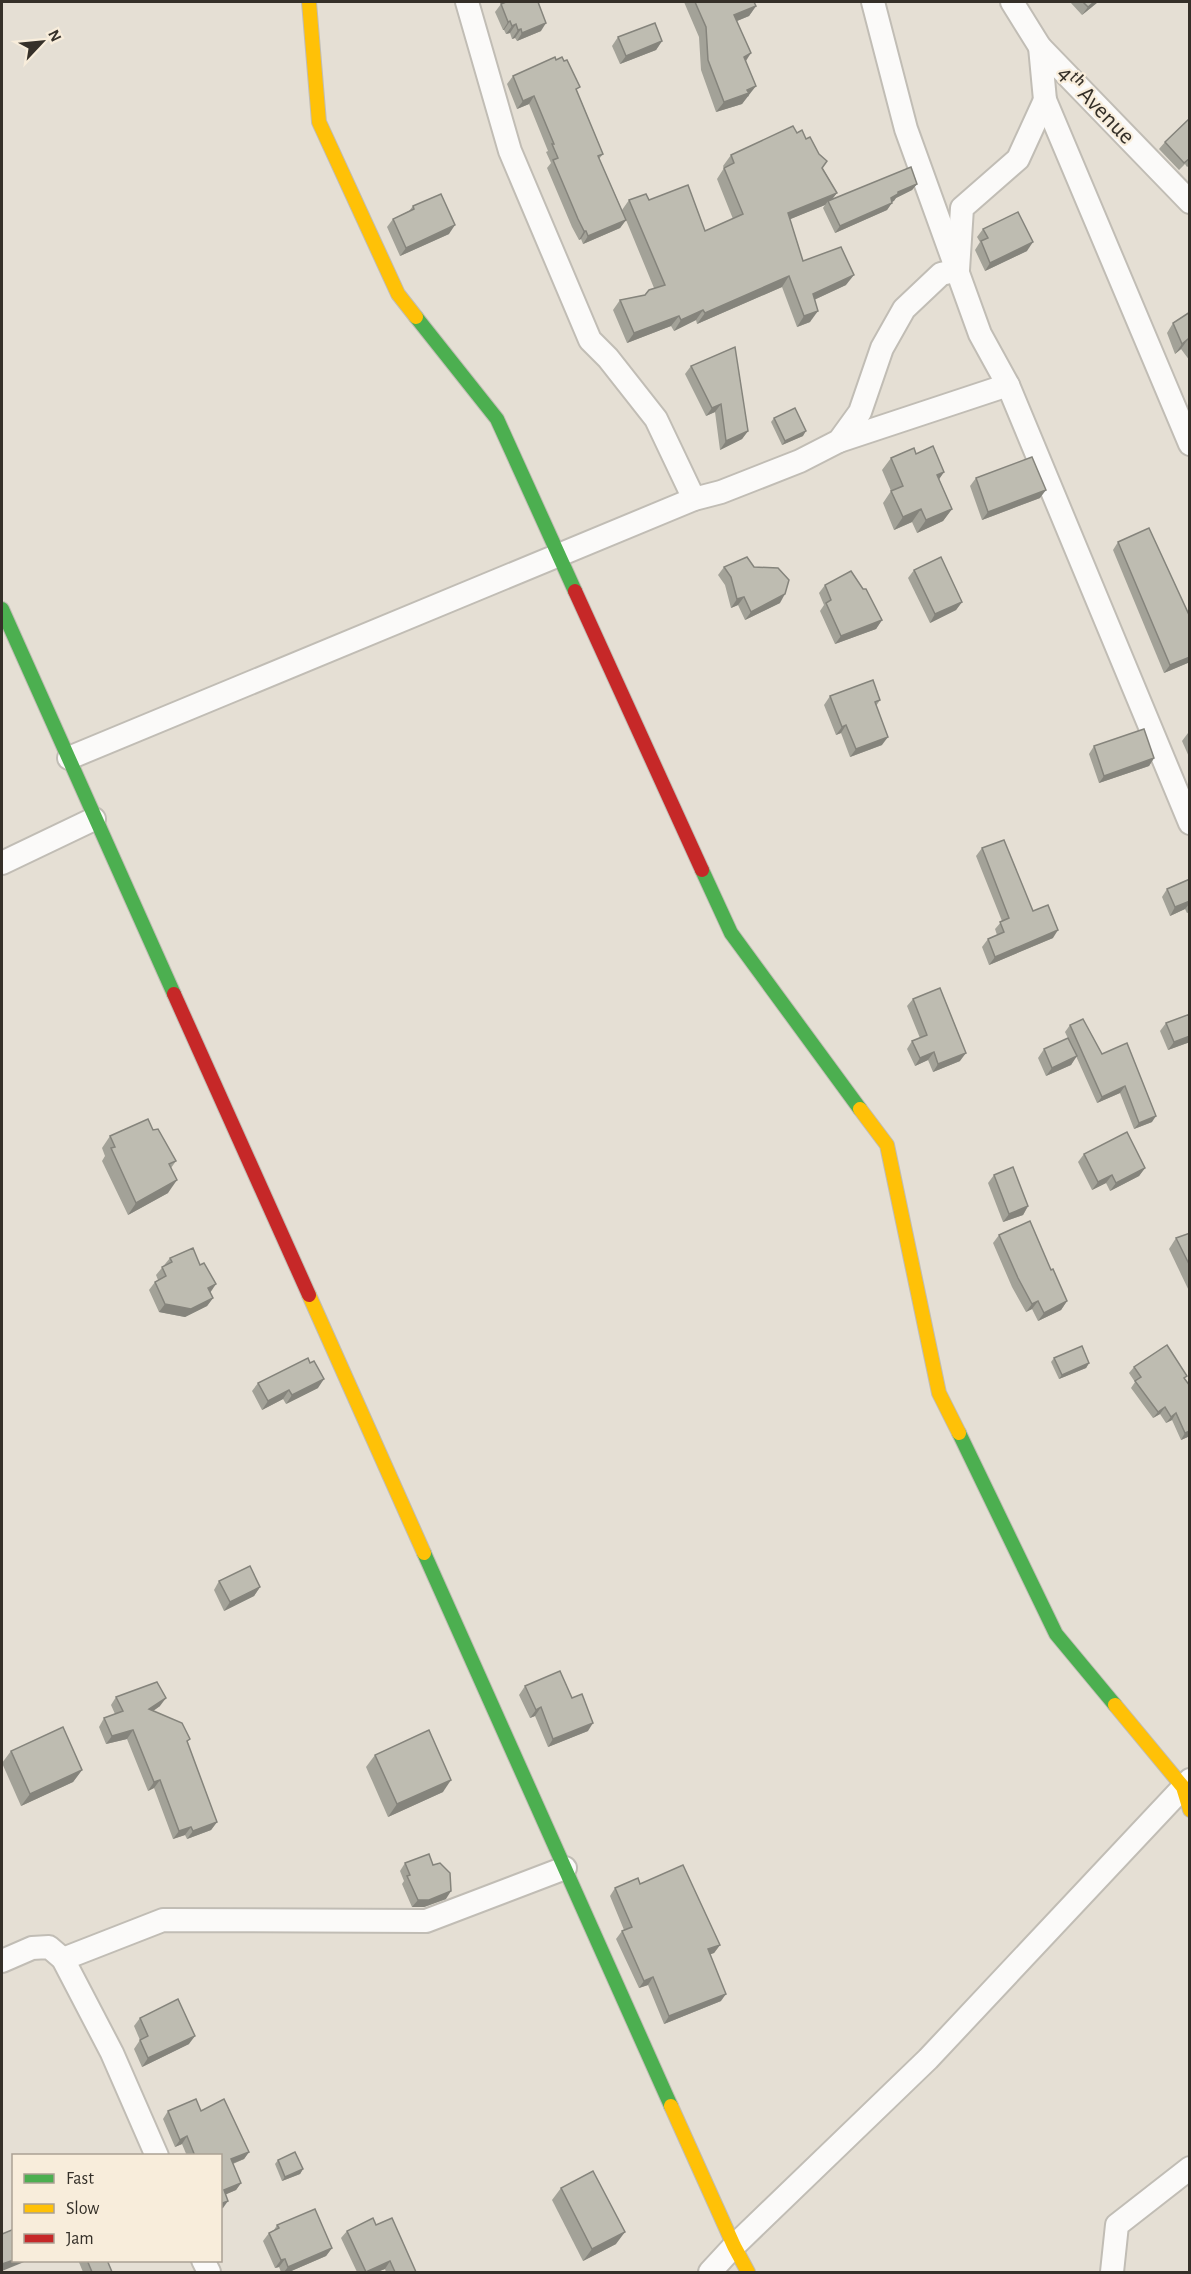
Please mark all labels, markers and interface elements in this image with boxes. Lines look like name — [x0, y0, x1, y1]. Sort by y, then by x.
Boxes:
north arrow — [12, 12, 72, 72]
text: N — [45, 27, 64, 44]
street label: 4ᵗʰ Avenue — [1053, 60, 1140, 149]
legend — [12, 2154, 222, 2262]
text: Fast — [66, 2170, 94, 2188]
text: Slow — [66, 2200, 99, 2218]
text: Jam — [66, 2230, 94, 2248]

